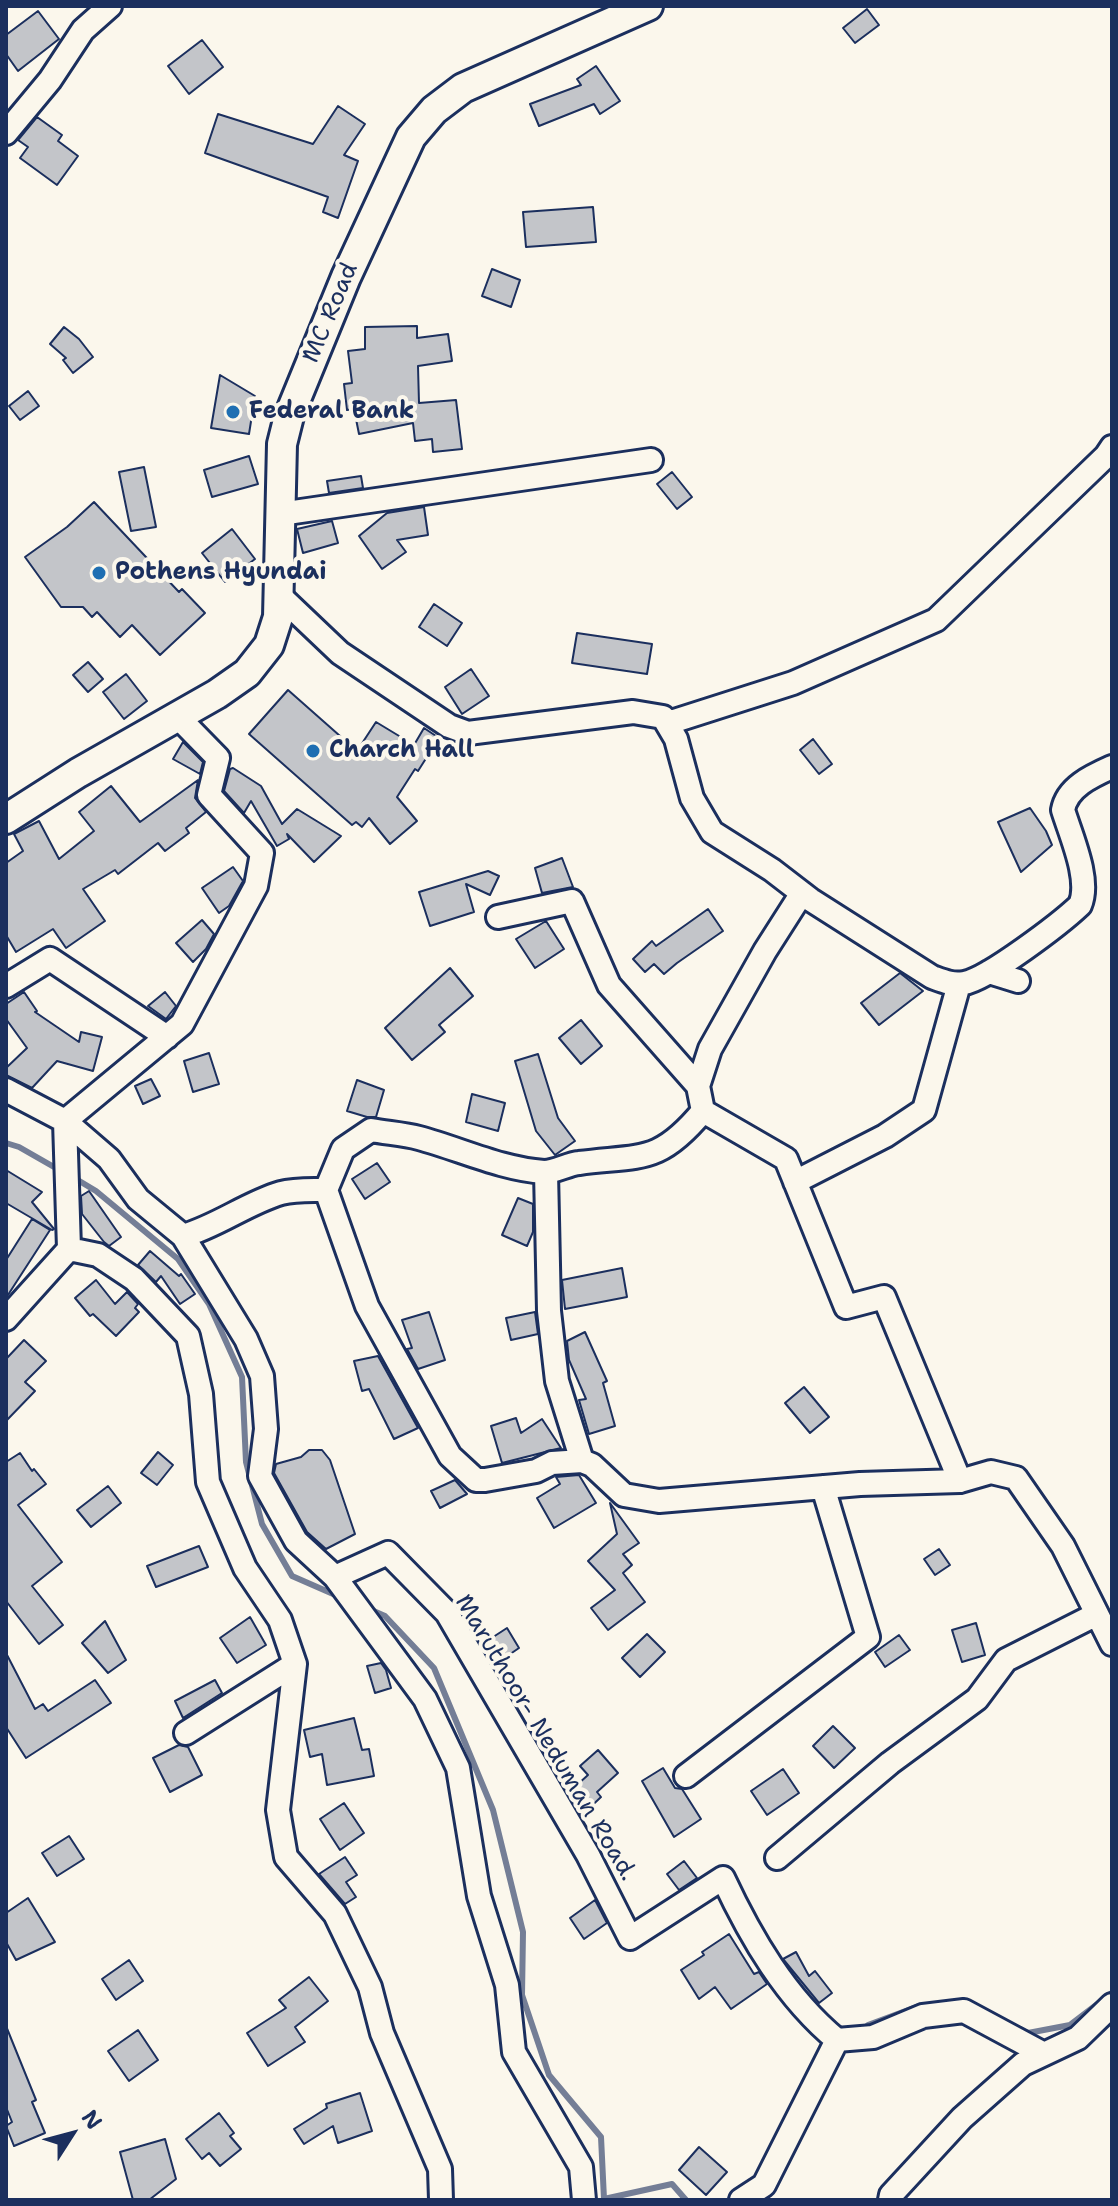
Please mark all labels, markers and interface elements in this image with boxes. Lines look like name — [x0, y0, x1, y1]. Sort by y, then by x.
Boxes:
street label: MC Road — [297, 259, 365, 367]
place label: Federal Bank — [249, 398, 414, 426]
marker: Federal Bank — [224, 403, 242, 421]
place label: Pothens Hyundai — [115, 559, 326, 587]
marker: Pothens Hyundai — [90, 564, 108, 582]
place label: Charch Hall — [329, 737, 474, 765]
marker: Charch Hall — [304, 742, 322, 760]
street label: Maruthoor- Neduman Road. — [448, 1590, 642, 1886]
north arrow — [32, 2094, 112, 2174]
text: N — [75, 2104, 109, 2135]

